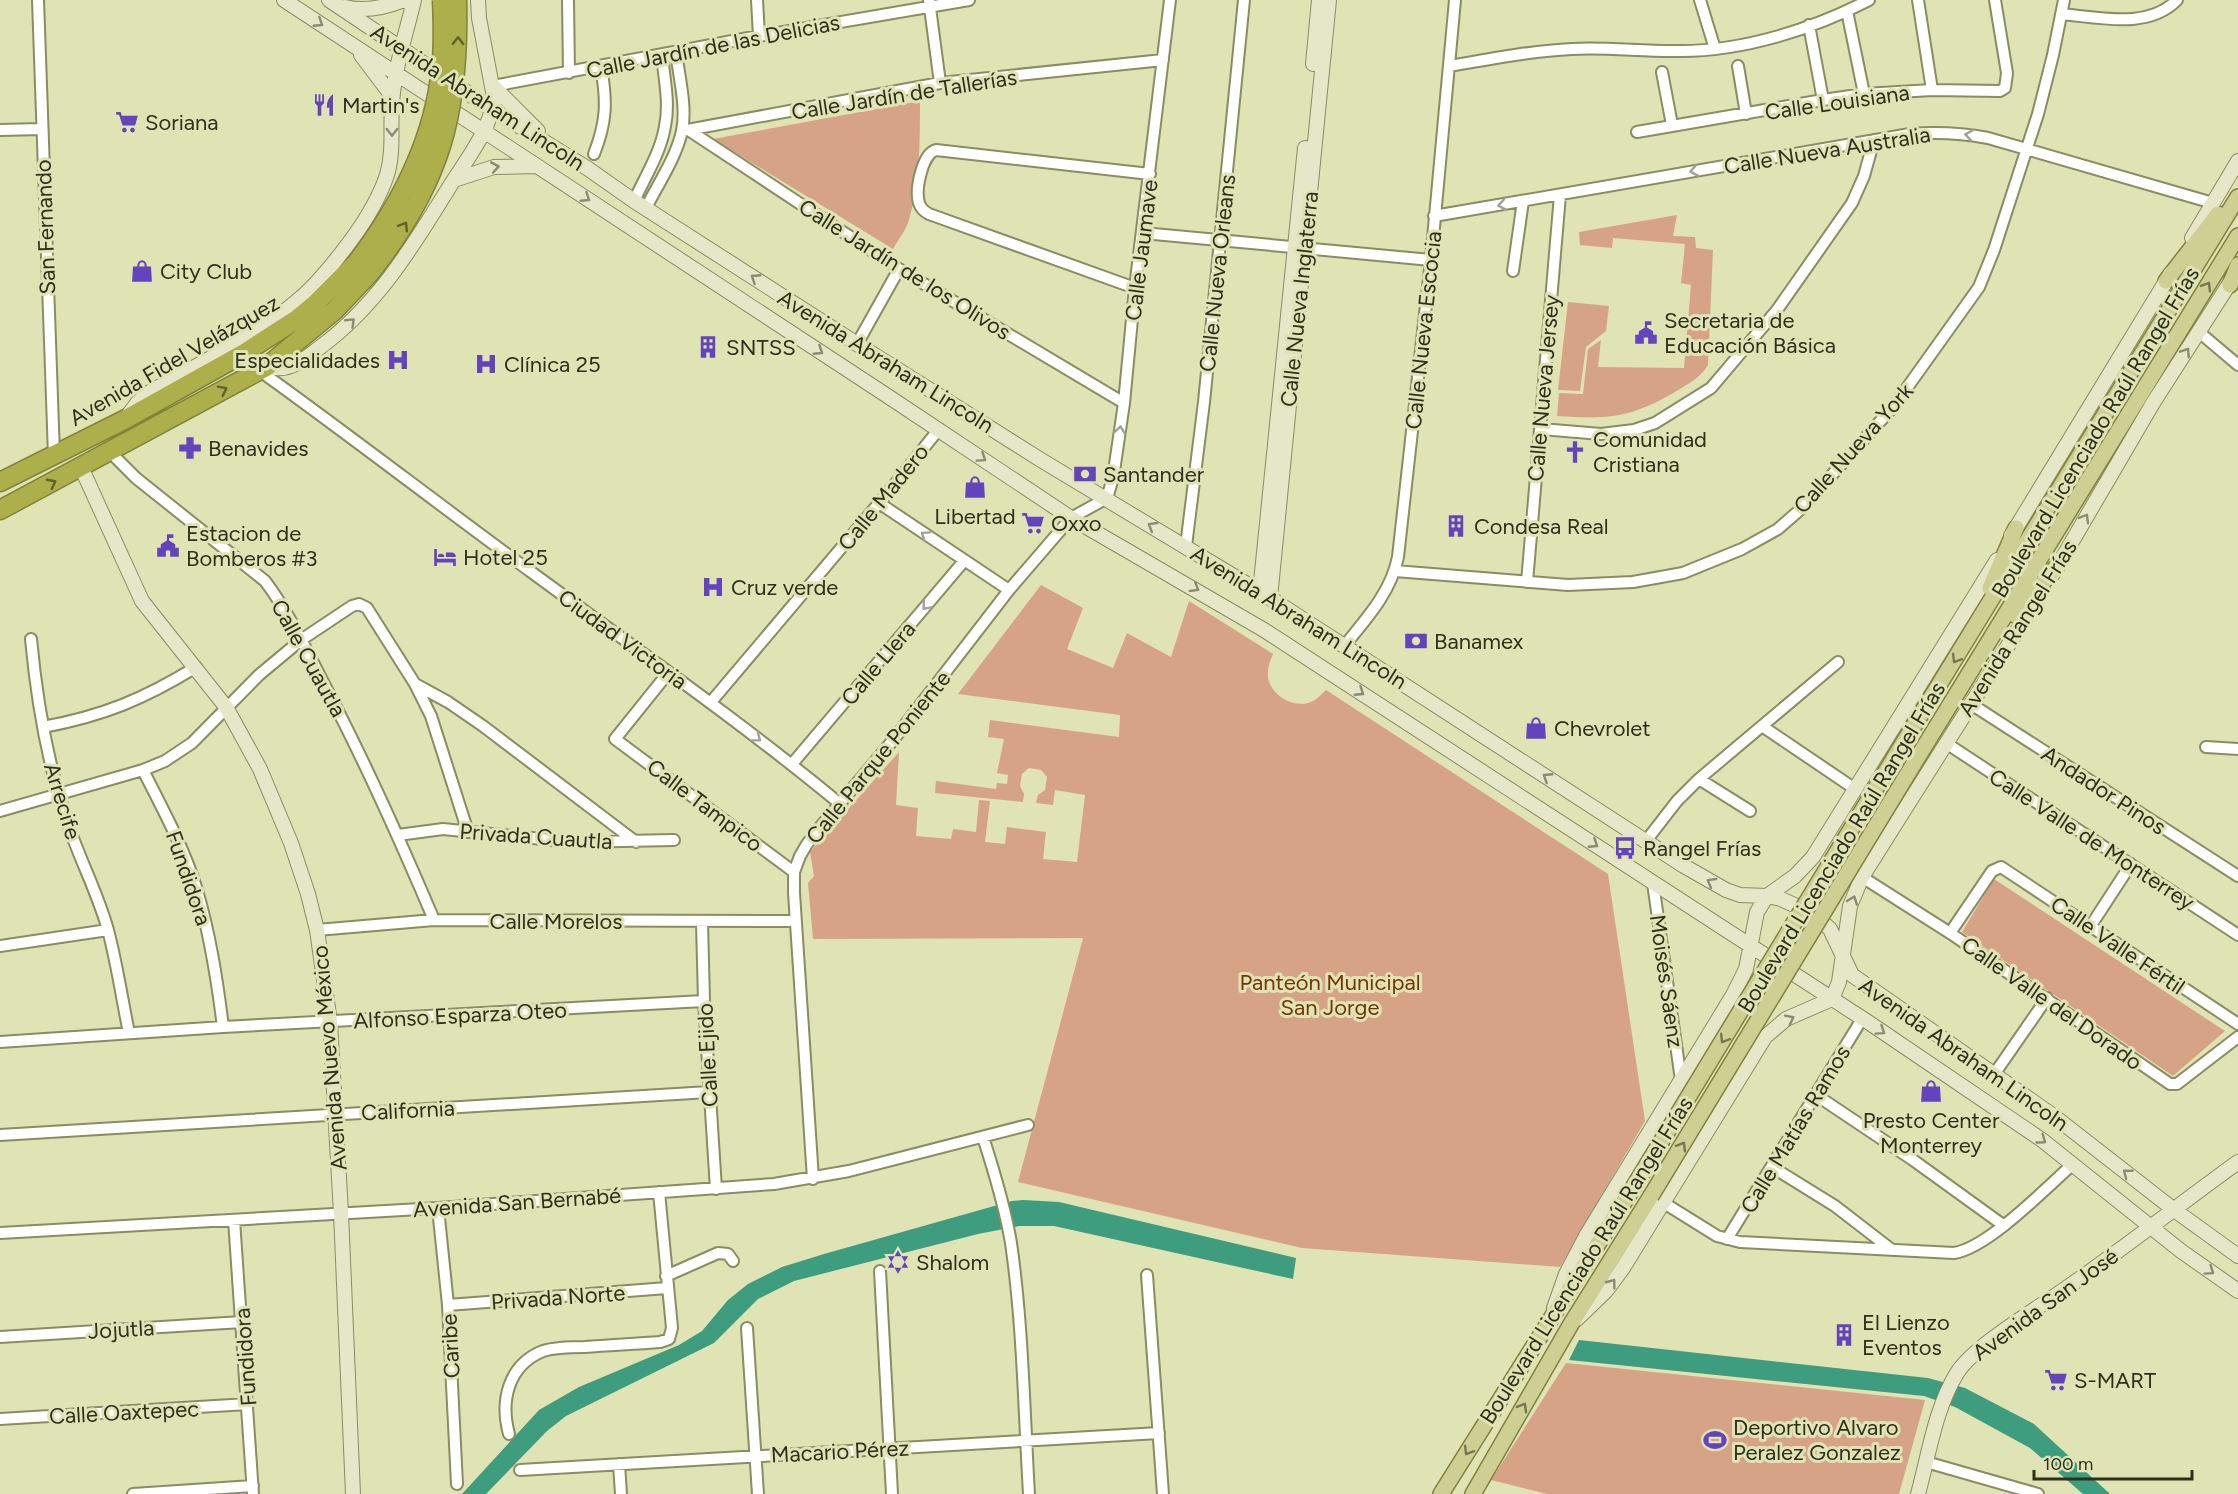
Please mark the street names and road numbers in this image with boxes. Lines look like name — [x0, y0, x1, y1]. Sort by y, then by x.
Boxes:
street label: Calle Jardín de las Delicias — [584, 9, 842, 84]
street label: Avenida Abraham Lincoln — [366, 18, 590, 177]
street label: Calle Jardín de Tallerías — [789, 63, 1019, 126]
street label: Calle Louisiana — [1763, 79, 1911, 126]
street label: Calle Nueva Australia — [1722, 121, 1932, 180]
street label: San Fernando — [30, 159, 61, 295]
street label: Calle Nueva Orleans — [1194, 173, 1241, 373]
street label: Calle Jaumave — [1119, 178, 1164, 322]
street label: Calle Nueva Inglaterra — [1275, 190, 1324, 408]
street label: Calle Jardín de los Olivos — [794, 193, 1016, 346]
street label: Calle Nueva Escocia — [1400, 230, 1447, 431]
street label: Boulevard Licenciado Raúl Rangel Frías — [1986, 262, 2205, 603]
street label: Avenida Abraham Lincoln — [773, 284, 999, 439]
street label: Avenida Fidel Velázquez — [64, 289, 284, 432]
street label: Calle Nueva Jersey — [1522, 293, 1565, 483]
street label: Calle Nueva York — [1788, 377, 1919, 519]
street label: Calle Madero — [832, 439, 935, 556]
street label: Avenida Rangel Frías — [1952, 535, 2083, 721]
street label: Avenida Abraham Lincoln — [1186, 540, 1412, 695]
street label: Ciudad Victoria — [553, 584, 692, 695]
street label: Calle Cuautla — [265, 595, 352, 722]
street label: Calle Llera — [836, 616, 921, 711]
street label: Calle Parque Poniente — [800, 665, 957, 849]
street label: Boulevard Licenciado Raúl Rangel Frías — [1732, 677, 1951, 1018]
street label: Andador Pinos — [2036, 740, 2171, 841]
street label: Calle Tampico — [642, 753, 768, 858]
street label: Arrecife — [38, 759, 87, 843]
street label: Calle Valle de Monterrey — [1984, 763, 2200, 916]
street label: Privada Cuautla — [459, 818, 613, 855]
street label: Fundidora — [160, 827, 217, 929]
street label: Calle Valle Fértil — [2045, 890, 2190, 1000]
street label: Calle Morelos — [490, 908, 622, 935]
street label: Moisés Sáenz — [1644, 913, 1689, 1049]
street label: Calle Valle del Dorado — [1956, 931, 2147, 1076]
street label: Avenida Nuevo México — [306, 944, 353, 1172]
street label: Avenida Abraham Lincoln — [1854, 972, 2074, 1137]
street label: Alfonso Esparza Oteo — [353, 996, 567, 1035]
street label: Calle Ejido — [691, 1002, 724, 1108]
street label: Calle Matías Ramos — [1735, 1040, 1856, 1218]
street label: Boulevard Licenciado Raúl Rangel Frías — [1474, 1092, 1699, 1429]
street label: California — [360, 1095, 456, 1126]
street label: Avenida San Bernabé — [412, 1182, 622, 1223]
street label: Avenida San José — [1967, 1242, 2123, 1366]
street label: Privada Norte — [490, 1279, 626, 1316]
street label: Fundidora — [229, 1307, 262, 1407]
street label: Caribe — [435, 1313, 466, 1379]
street label: Jojutla — [87, 1314, 155, 1345]
street label: Calle Oaxtepec — [48, 1395, 200, 1430]
street label: Macario Pérez — [770, 1434, 910, 1469]

